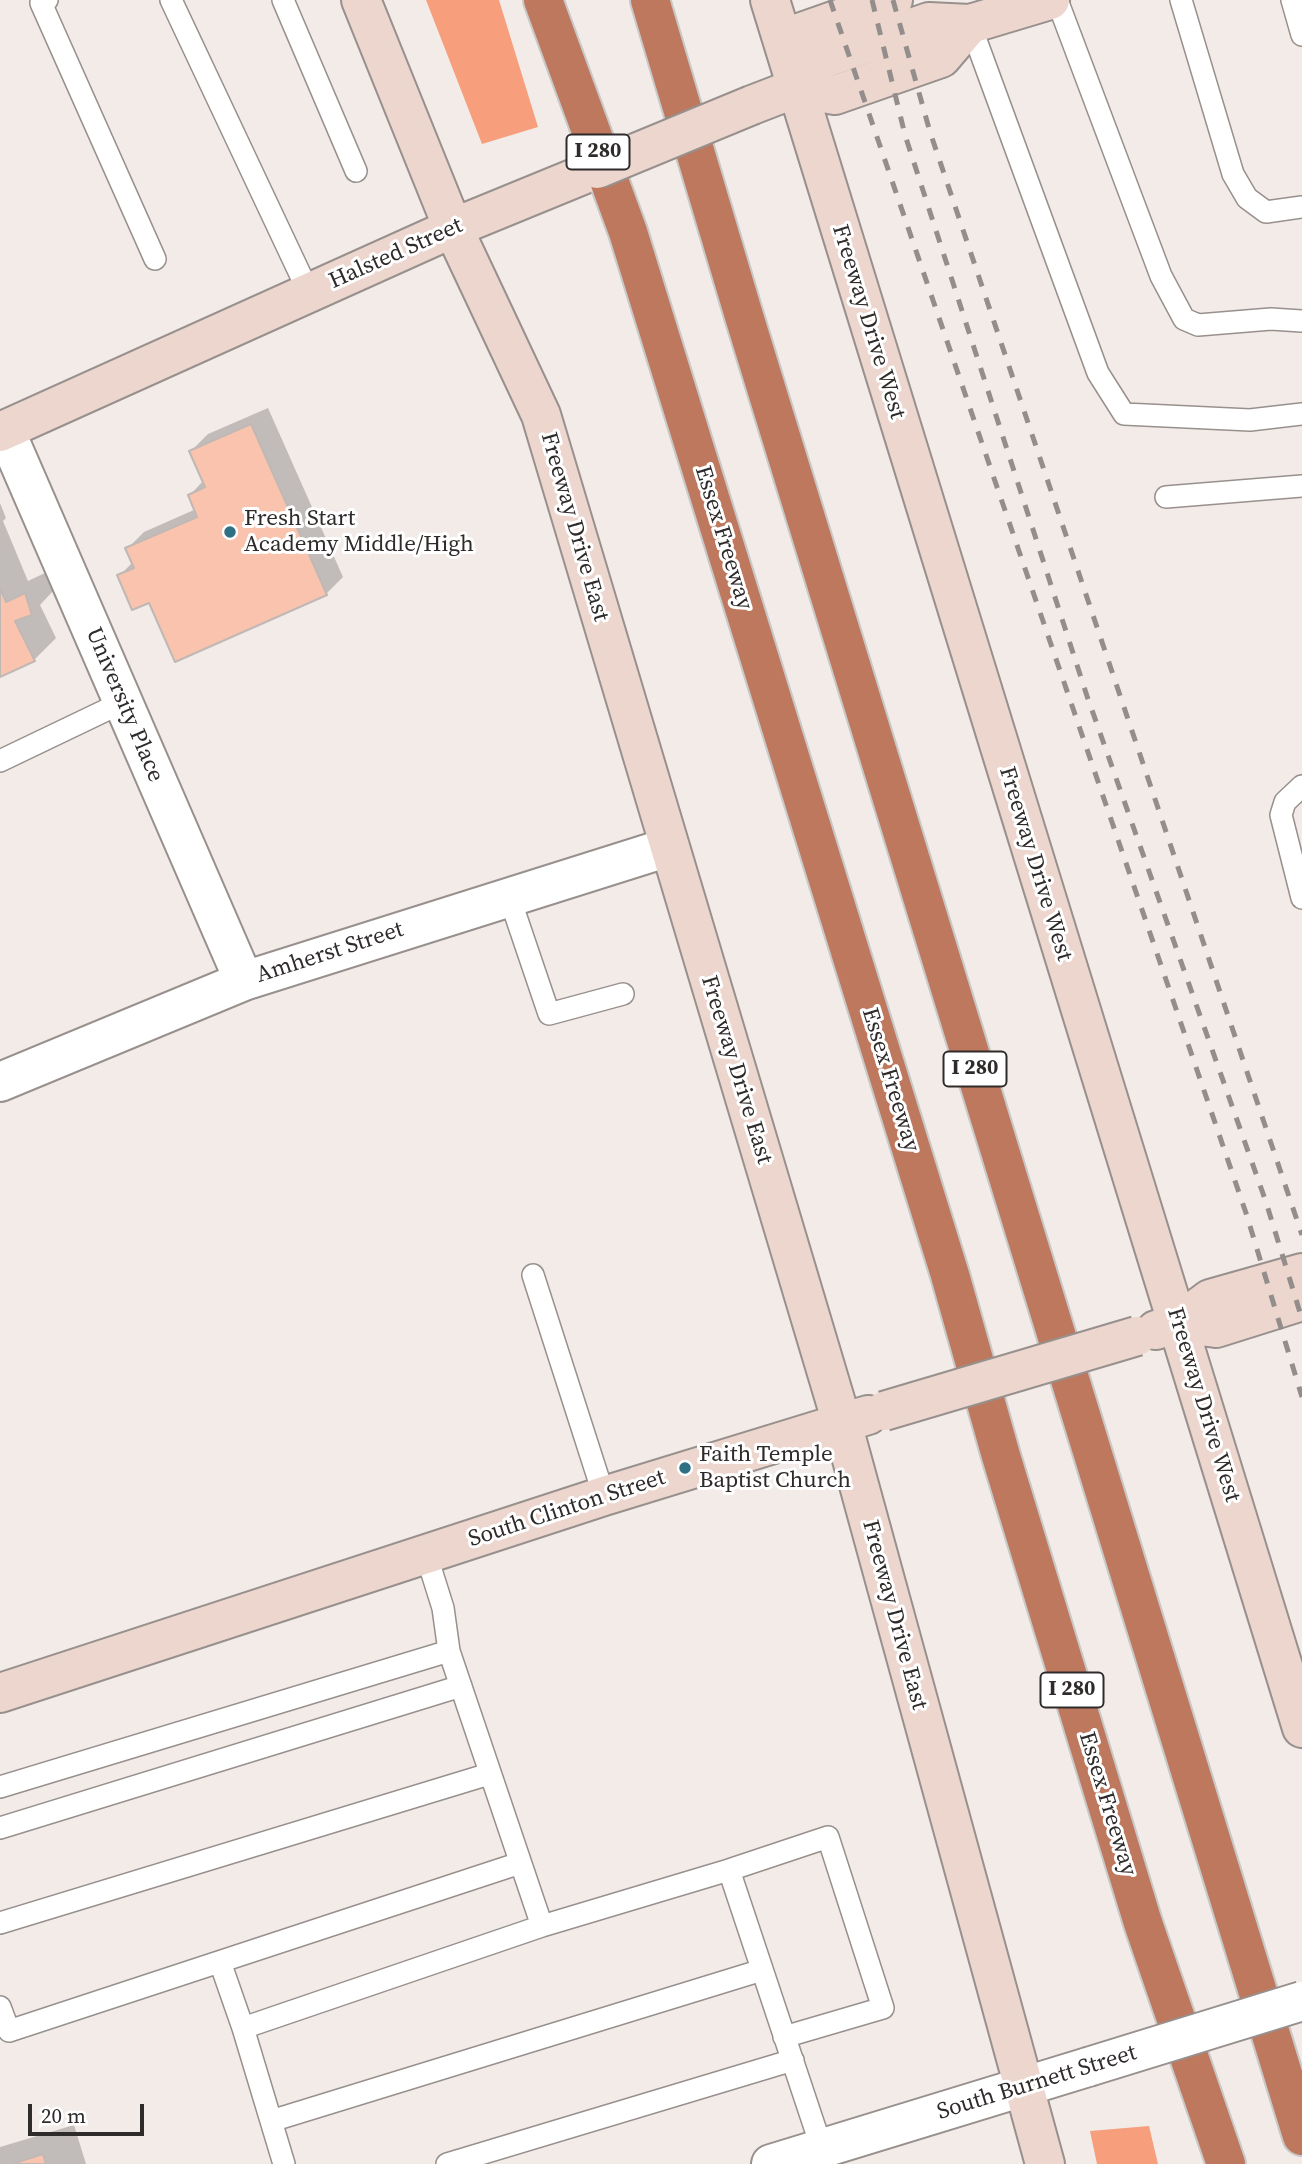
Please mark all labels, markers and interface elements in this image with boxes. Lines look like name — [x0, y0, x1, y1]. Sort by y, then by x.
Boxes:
road number: I 280 — [566, 134, 630, 170]
street label: Halsted Street — [325, 212, 467, 296]
street label: Freeway Drive West — [825, 221, 911, 423]
street label: Freeway Drive East — [534, 429, 614, 625]
street label: Essex Freeway — [688, 463, 758, 613]
place label: Fresh Start Academy Middle/High — [244, 505, 474, 559]
marker: Fresh Start Academy Middle/High — [222, 524, 238, 540]
street label: University Place — [79, 624, 169, 786]
street label: Freeway Drive West — [992, 763, 1078, 965]
street label: Amherst Street — [253, 916, 407, 990]
street label: Freeway Drive East — [694, 973, 778, 1167]
street label: Essex Freeway — [855, 1005, 925, 1155]
road number: I 280 — [944, 1052, 1006, 1086]
street label: Freeway Drive West — [1160, 1304, 1246, 1506]
place label: Faith Temple Baptist Church — [699, 1441, 851, 1495]
marker: Faith Temple Baptist Church — [677, 1460, 693, 1476]
street label: South Clinton Street — [465, 1464, 669, 1554]
street label: Freeway Drive East — [855, 1517, 933, 1713]
road number: I 280 — [1040, 1672, 1104, 1708]
street label: Essex Freeway — [1072, 1729, 1142, 1879]
street label: South Burnett Street — [934, 2040, 1140, 2126]
scale bar — [32, 2090, 147, 2134]
text: 20 m — [41, 2101, 86, 2130]

